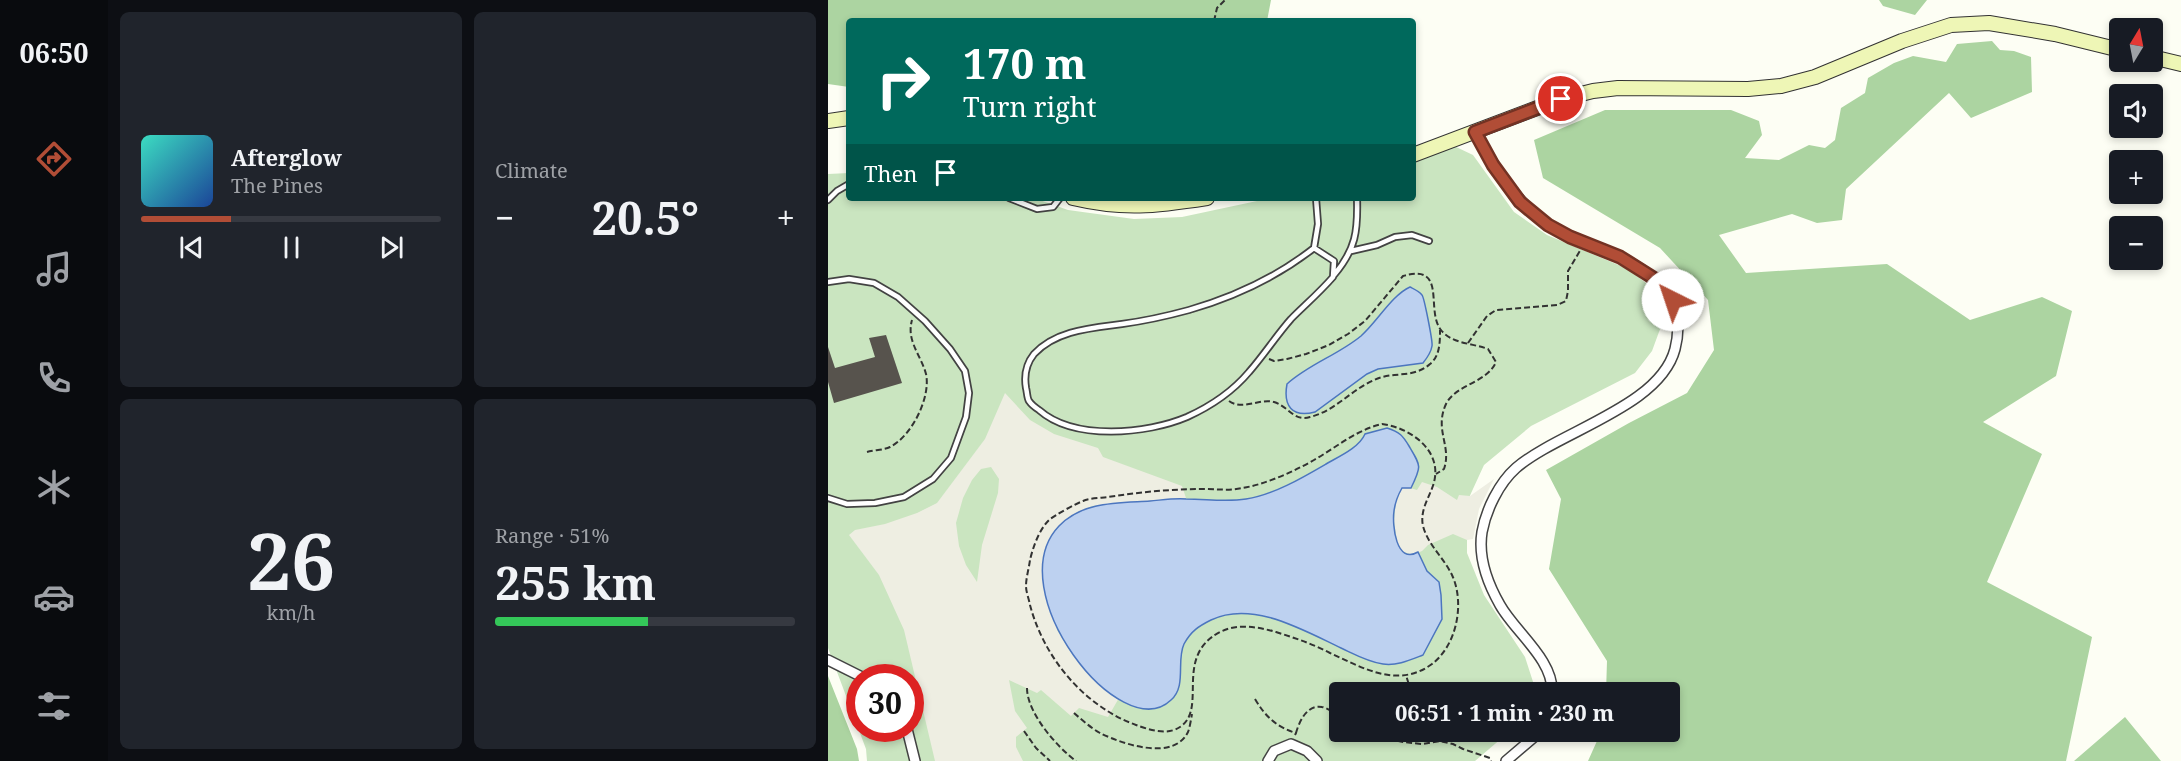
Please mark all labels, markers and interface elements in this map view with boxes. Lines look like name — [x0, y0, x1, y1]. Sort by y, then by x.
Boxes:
north arrow — [2109, 18, 2163, 72]
map controls — [2109, 18, 2163, 270]
text: 06:50 — [19, 34, 89, 71]
text: 170 m — [963, 34, 1087, 91]
icon: right — [864, 42, 942, 120]
pin — [1535, 73, 1586, 124]
icon: arrive — [1544, 82, 1577, 115]
button: sound — [2109, 84, 2163, 138]
text: Turn right — [963, 88, 1096, 125]
icon: directions — [33, 138, 75, 180]
text: Afterglow — [231, 142, 342, 172]
button: + — [2109, 150, 2163, 204]
icon: arrive — [929, 156, 962, 189]
text: Climate — [495, 157, 568, 184]
text: Then — [864, 158, 917, 188]
text: The Pines — [231, 172, 323, 199]
text: 20.5° — [592, 187, 699, 248]
text: − — [495, 195, 514, 240]
text: + — [777, 195, 795, 240]
button: − — [2109, 216, 2163, 270]
icon: previous — [175, 231, 208, 264]
icon: pause — [275, 231, 308, 264]
icon: next — [375, 231, 408, 264]
icon: music — [33, 248, 75, 290]
position arrow — [1641, 268, 1705, 332]
icon: phone — [33, 357, 75, 399]
icon: climate — [33, 466, 75, 508]
text: 26 — [247, 507, 335, 613]
text: Range · 51% — [495, 522, 609, 549]
text: 255 km — [495, 552, 656, 613]
icon: car — [33, 576, 75, 618]
text: km/h — [266, 599, 316, 626]
speed limit sign: 30 — [846, 664, 924, 742]
icon: filters — [33, 685, 75, 727]
text: 06:51 · 1 min · 230 m — [1395, 697, 1614, 727]

